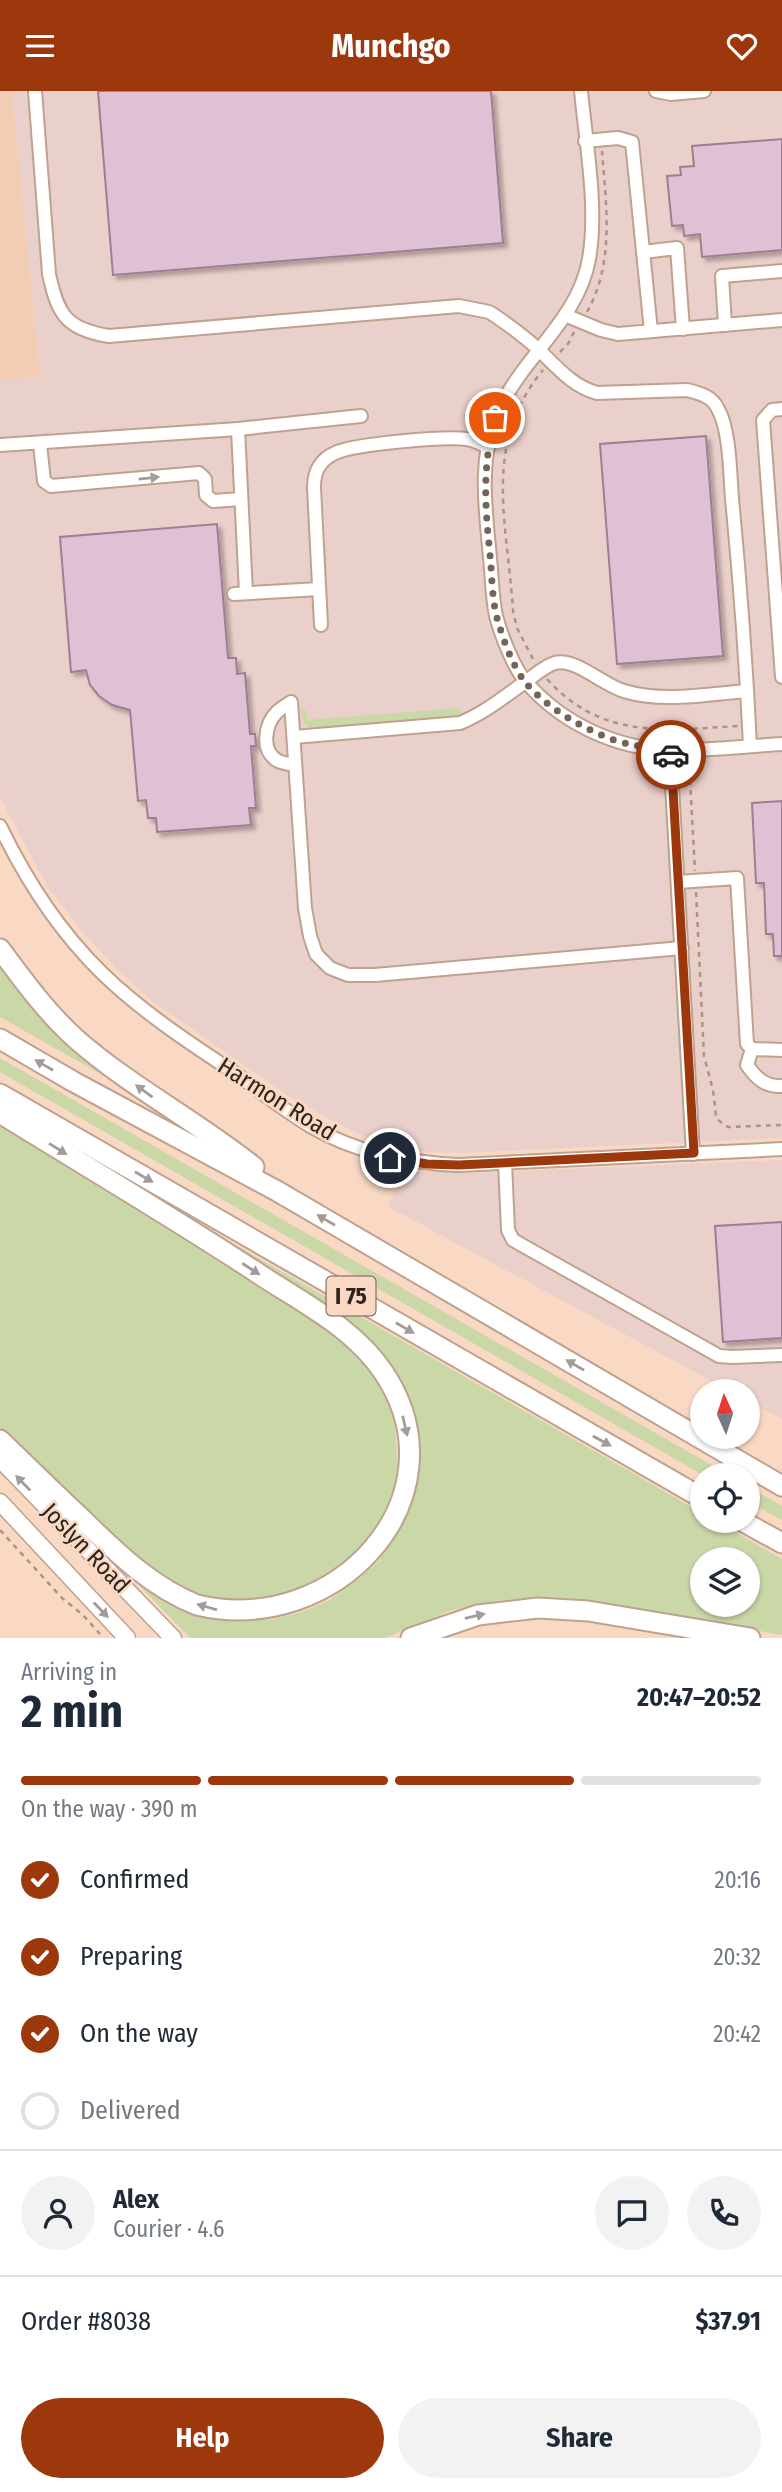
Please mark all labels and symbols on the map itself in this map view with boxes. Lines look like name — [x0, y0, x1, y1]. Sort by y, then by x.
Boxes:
pin — [465, 388, 525, 448]
one-way arrow — [139, 472, 161, 483]
courier — [636, 720, 706, 790]
street label: Harmon Road — [213, 1052, 341, 1146]
one-way arrow — [35, 1059, 54, 1071]
one-way arrow — [135, 1085, 153, 1099]
pin — [360, 1128, 420, 1188]
one-way arrow — [48, 1142, 68, 1155]
one-way arrow — [134, 1171, 154, 1183]
one-way arrow — [317, 1214, 336, 1226]
one-way arrow — [242, 1262, 261, 1275]
road number: I 75 — [326, 1277, 376, 1315]
one-way arrow — [395, 1322, 414, 1334]
one-way arrow — [565, 1359, 584, 1371]
north arrow — [690, 1379, 760, 1449]
one-way arrow — [400, 1415, 411, 1437]
one-way arrow — [592, 1435, 612, 1447]
one-way arrow — [16, 1475, 32, 1492]
street label: Joslyn Road — [36, 1497, 136, 1599]
one-way arrow — [92, 1601, 108, 1618]
one-way arrow — [196, 1601, 218, 1612]
one-way arrow — [464, 1611, 486, 1622]

